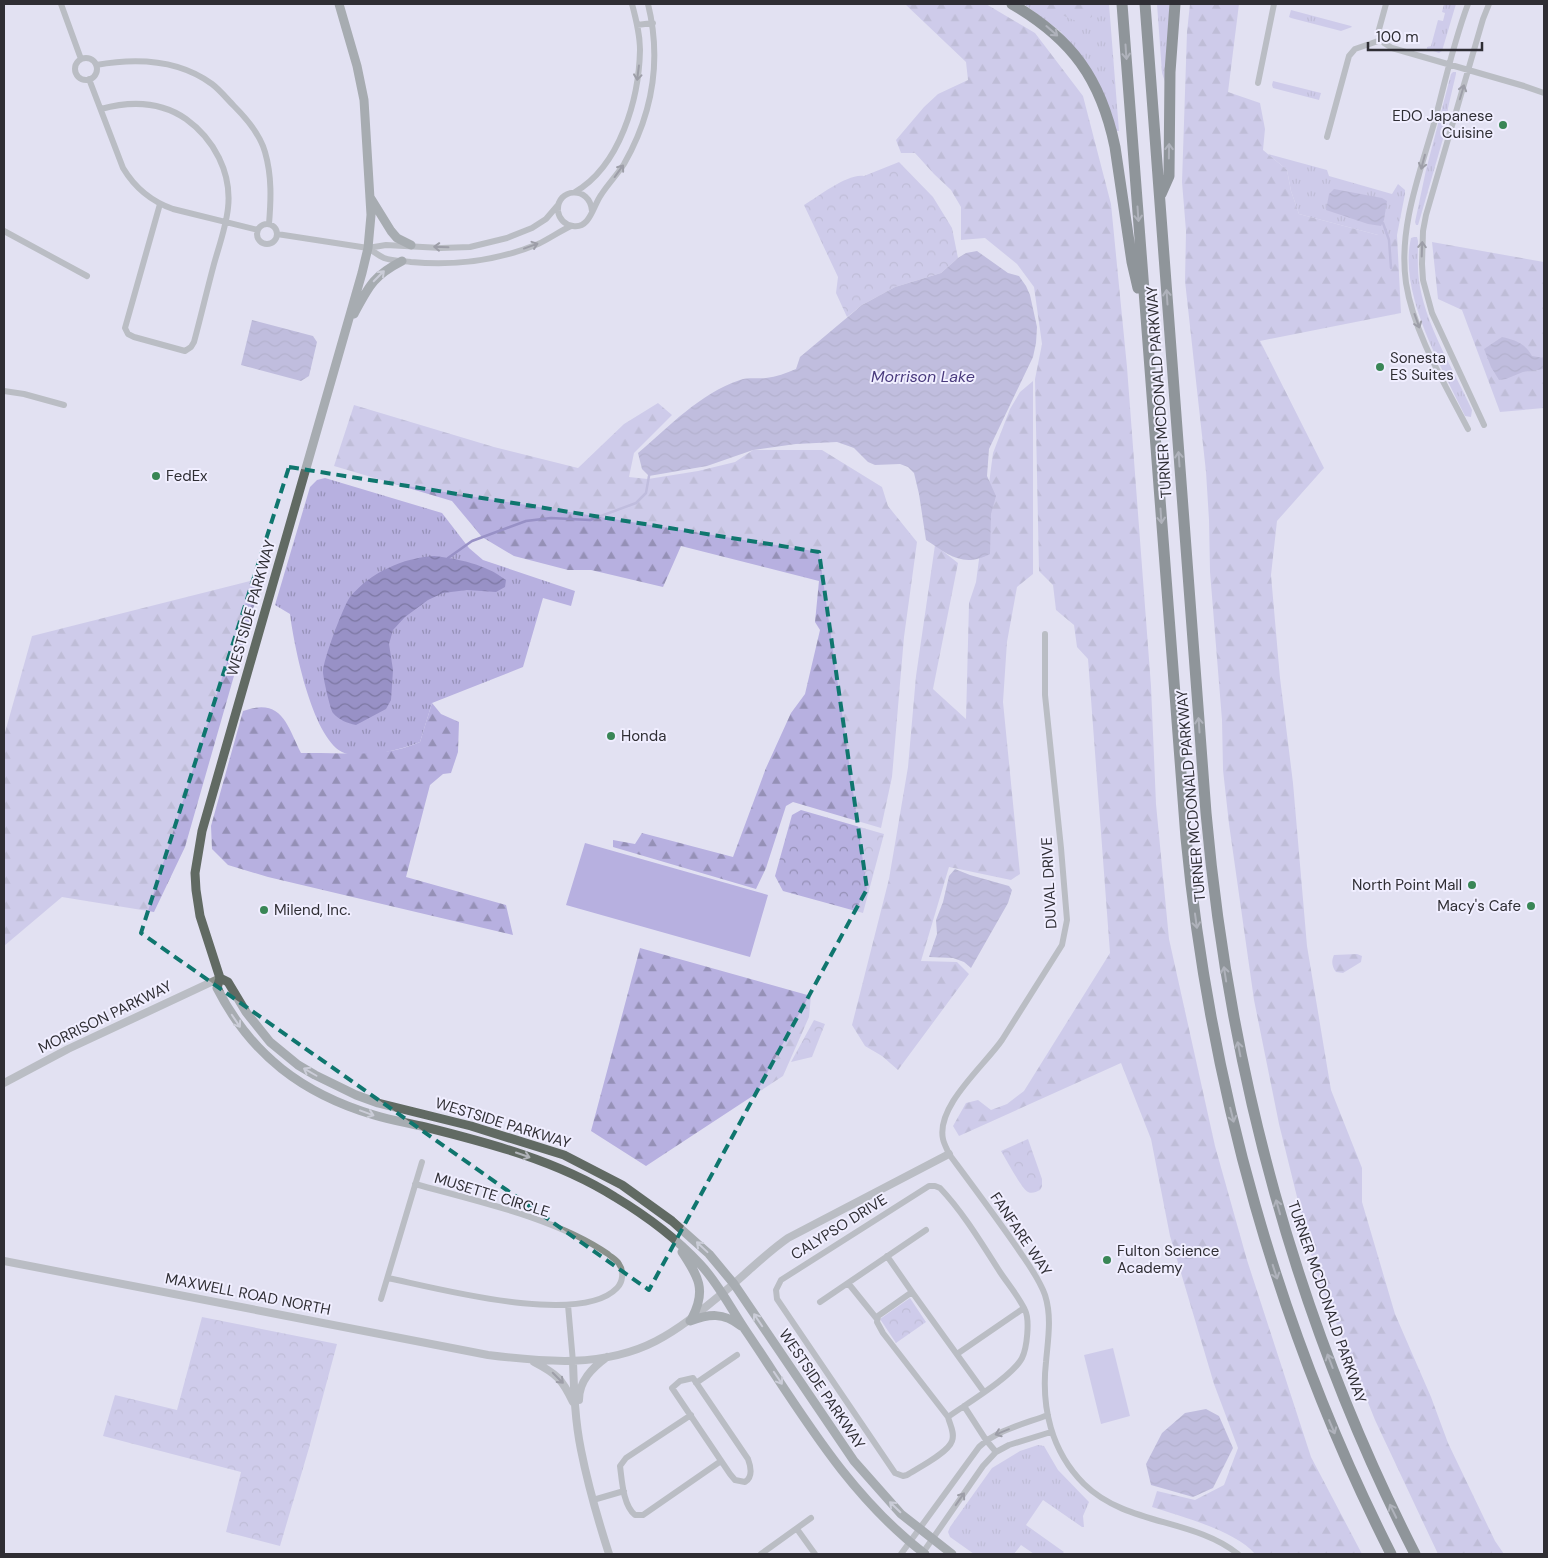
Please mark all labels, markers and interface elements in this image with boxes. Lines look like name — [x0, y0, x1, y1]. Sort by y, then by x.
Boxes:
scale bar — [1368, 20, 1482, 52]
one-way arrow — [1046, 26, 1059, 37]
text: 100 m — [1376, 27, 1419, 47]
one-way arrow — [1121, 44, 1130, 60]
one-way arrow — [633, 65, 643, 81]
one-way arrow — [1458, 84, 1468, 100]
place label: EDO Japanese Cuisine — [1392, 106, 1493, 143]
marker: EDO Japanese Cuisine — [1497, 119, 1509, 131]
one-way arrow — [1164, 143, 1174, 159]
one-way arrow — [1418, 154, 1428, 170]
one-way arrow — [614, 164, 624, 178]
one-way arrow — [1133, 206, 1143, 222]
one-way arrow — [523, 241, 538, 250]
one-way arrow — [1418, 241, 1427, 257]
one-way arrow — [433, 242, 449, 252]
one-way arrow — [373, 270, 385, 283]
street label: TURNER MCDONALD PARKWAY — [1142, 285, 1176, 499]
one-way arrow — [1163, 289, 1172, 305]
one-way arrow — [1413, 313, 1422, 328]
place label: Sonesta ES Suites — [1390, 348, 1454, 385]
marker: Sonesta ES Suites — [1374, 361, 1386, 373]
water label: Morrison Lake — [871, 366, 975, 387]
one-way arrow — [1175, 451, 1184, 467]
place label: FedEx — [166, 466, 208, 486]
marker: FedEx — [150, 470, 162, 482]
one-way arrow — [1156, 508, 1165, 524]
street label: WESTSIDE PARKWAY — [222, 537, 280, 678]
street label: TURNER MCDONALD PARKWAY — [1172, 689, 1210, 903]
one-way arrow — [1195, 718, 1204, 734]
place label: Honda — [621, 726, 666, 746]
marker: Honda — [605, 730, 617, 742]
street label: DUVAL DRIVE — [1037, 837, 1061, 929]
place label: North Point Mall — [1352, 875, 1462, 895]
marker: North Point Mall — [1466, 879, 1478, 891]
place label: Macy's Cafe — [1437, 896, 1521, 916]
place label: Milend, Inc. — [274, 900, 351, 920]
marker: Macy's Cafe — [1525, 900, 1537, 912]
marker: Milend, Inc. — [258, 904, 270, 916]
one-way arrow — [1191, 913, 1201, 929]
one-way arrow — [1220, 966, 1230, 982]
street label: MORRISON PARKWAY — [35, 976, 175, 1058]
one-way arrow — [231, 1014, 241, 1028]
one-way arrow — [1234, 1042, 1244, 1058]
one-way arrow — [303, 1067, 317, 1077]
street label: WESTSIDE PARKWAY — [433, 1093, 573, 1153]
one-way arrow — [1227, 1107, 1237, 1123]
one-way arrow — [358, 1109, 374, 1118]
one-way arrow — [515, 1151, 531, 1161]
street label: MUSETTE CIRCLE — [432, 1168, 552, 1222]
street label: FANFARE WAY — [986, 1188, 1056, 1280]
street label: CALYPSO DRIVE — [787, 1189, 891, 1265]
street label: TURNER MCDONALD PARKWAY — [1283, 1198, 1371, 1406]
one-way arrow — [1272, 1200, 1282, 1216]
one-way arrow — [695, 1241, 708, 1253]
place label: Fulton Science Academy — [1117, 1241, 1219, 1278]
marker: Fulton Science Academy — [1101, 1254, 1113, 1266]
one-way arrow — [1271, 1263, 1280, 1279]
street label: MAXWELL ROAD NORTH — [164, 1268, 332, 1320]
one-way arrow — [753, 1313, 763, 1327]
street label: WESTSIDE PARKWAY — [774, 1325, 870, 1453]
one-way arrow — [1325, 1354, 1334, 1369]
one-way arrow — [773, 1371, 783, 1385]
one-way arrow — [552, 1372, 564, 1384]
one-way arrow — [1328, 1419, 1338, 1434]
one-way arrow — [995, 1428, 1010, 1438]
one-way arrow — [955, 1492, 965, 1506]
one-way arrow — [889, 1501, 901, 1514]
one-way arrow — [1388, 1504, 1398, 1519]

